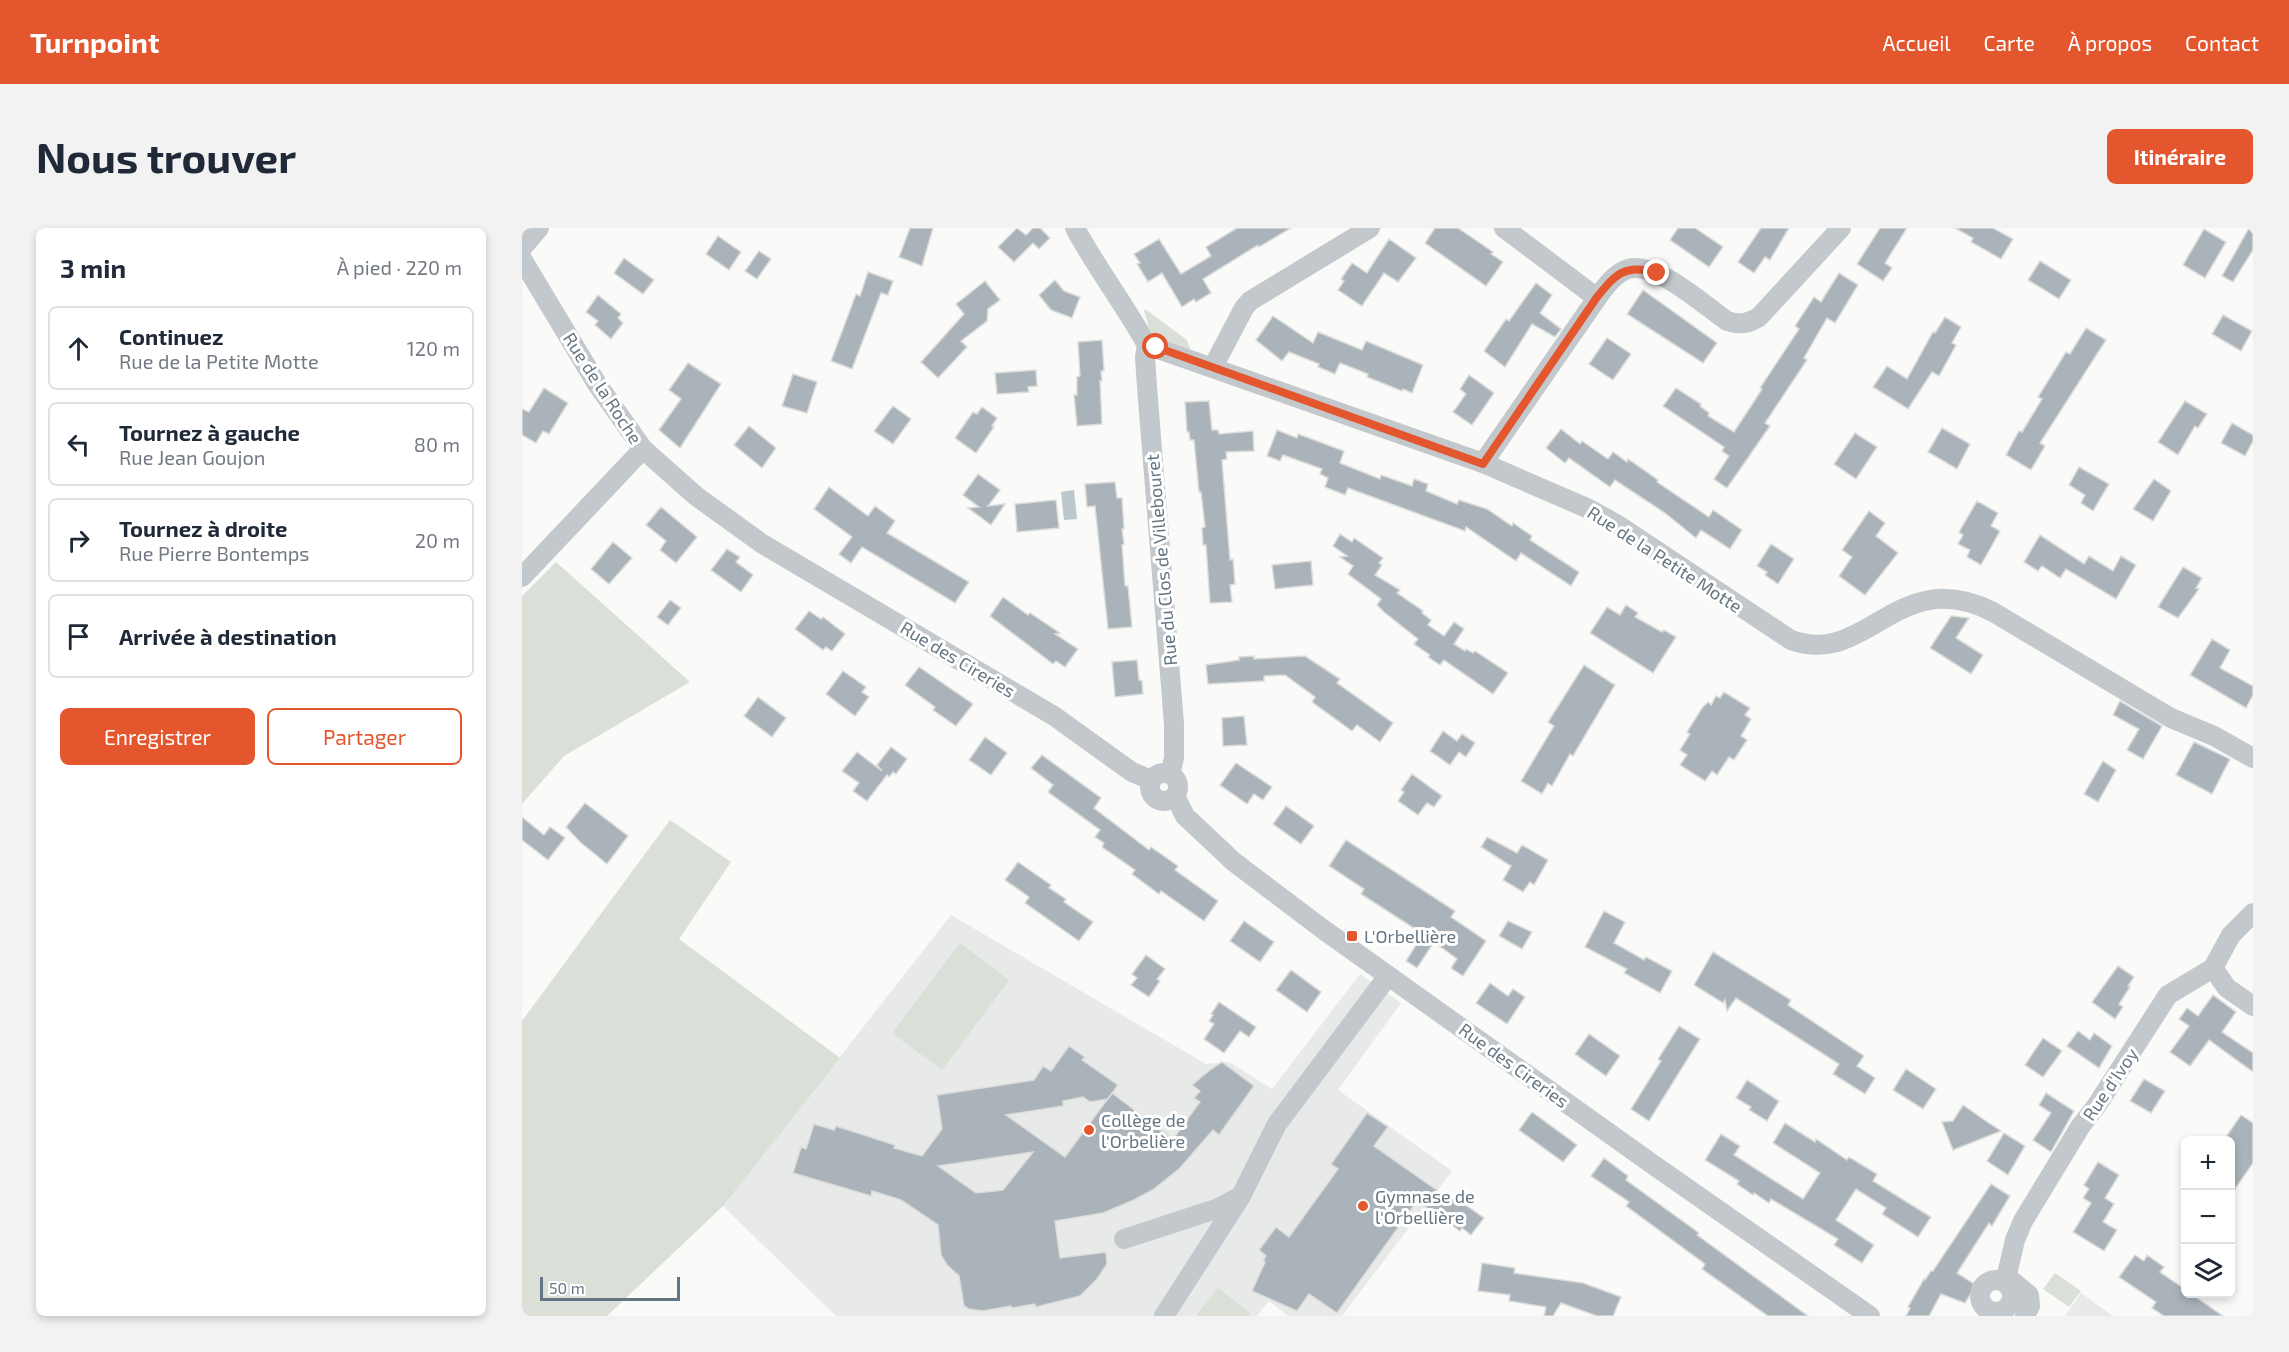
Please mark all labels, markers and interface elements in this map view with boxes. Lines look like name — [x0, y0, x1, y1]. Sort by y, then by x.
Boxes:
text: Turnpoint — [30, 25, 159, 59]
text: Accueil — [1882, 30, 1951, 55]
text: Carte — [1984, 30, 2035, 55]
text: À propos — [2068, 30, 2152, 55]
text: Contact — [2185, 30, 2259, 55]
button: Itinéraire — [2107, 129, 2253, 184]
text: Nous trouver — [36, 131, 296, 181]
text: 3 min — [60, 252, 126, 283]
text: À pied · 220 m — [337, 255, 462, 279]
route end — [1643, 259, 1669, 285]
text: Continuez — [119, 323, 223, 349]
street label: Rue de la Roche — [559, 328, 647, 448]
icon: ahead — [62, 332, 95, 365]
route start — [1142, 333, 1168, 359]
text: 120 m — [407, 336, 460, 360]
text: Rue de la Petite Motte — [119, 349, 319, 373]
text: Tournez à gauche — [119, 419, 300, 445]
icon: left — [62, 428, 95, 461]
text: 80 m — [414, 432, 460, 456]
text: Rue Jean Goujon — [119, 445, 265, 469]
street label: Rue du Clos de Villebouret — [1141, 453, 1181, 667]
street label: Rue de la Petite Motte — [1584, 501, 1746, 617]
text: Tournez à droite — [119, 515, 288, 541]
icon: right — [62, 524, 95, 557]
text: 20 m — [415, 528, 460, 552]
text: Rue Pierre Bontemps — [119, 541, 309, 565]
street label: Rue des Cireries — [897, 616, 1019, 702]
icon: arrive — [62, 620, 95, 653]
text: Arrivée à destination — [119, 623, 337, 649]
button: Enregistrer — [60, 708, 255, 765]
button: Partager — [267, 708, 462, 765]
place label: L'Orbellière — [1364, 925, 1456, 947]
marker: L'Orbellière — [1345, 929, 1359, 943]
street label: Rue des Cireries — [1455, 1018, 1573, 1112]
street label: Rue d'Ivoy — [2078, 1043, 2143, 1125]
place label: Collège de l'Orbelière — [1101, 1109, 1185, 1152]
marker: Collège de l'Orbelière — [1082, 1123, 1096, 1137]
map controls — [2181, 1136, 2235, 1298]
button: + — [2181, 1136, 2235, 1190]
place label: Gymnase de l'Orbellière — [1375, 1185, 1475, 1228]
button: − — [2181, 1190, 2235, 1244]
marker: Gymnase de l'Orbellière — [1356, 1199, 1370, 1213]
button: layers — [2181, 1244, 2235, 1298]
scale bar — [540, 1274, 680, 1302]
text: 50 m — [549, 1278, 585, 1297]

